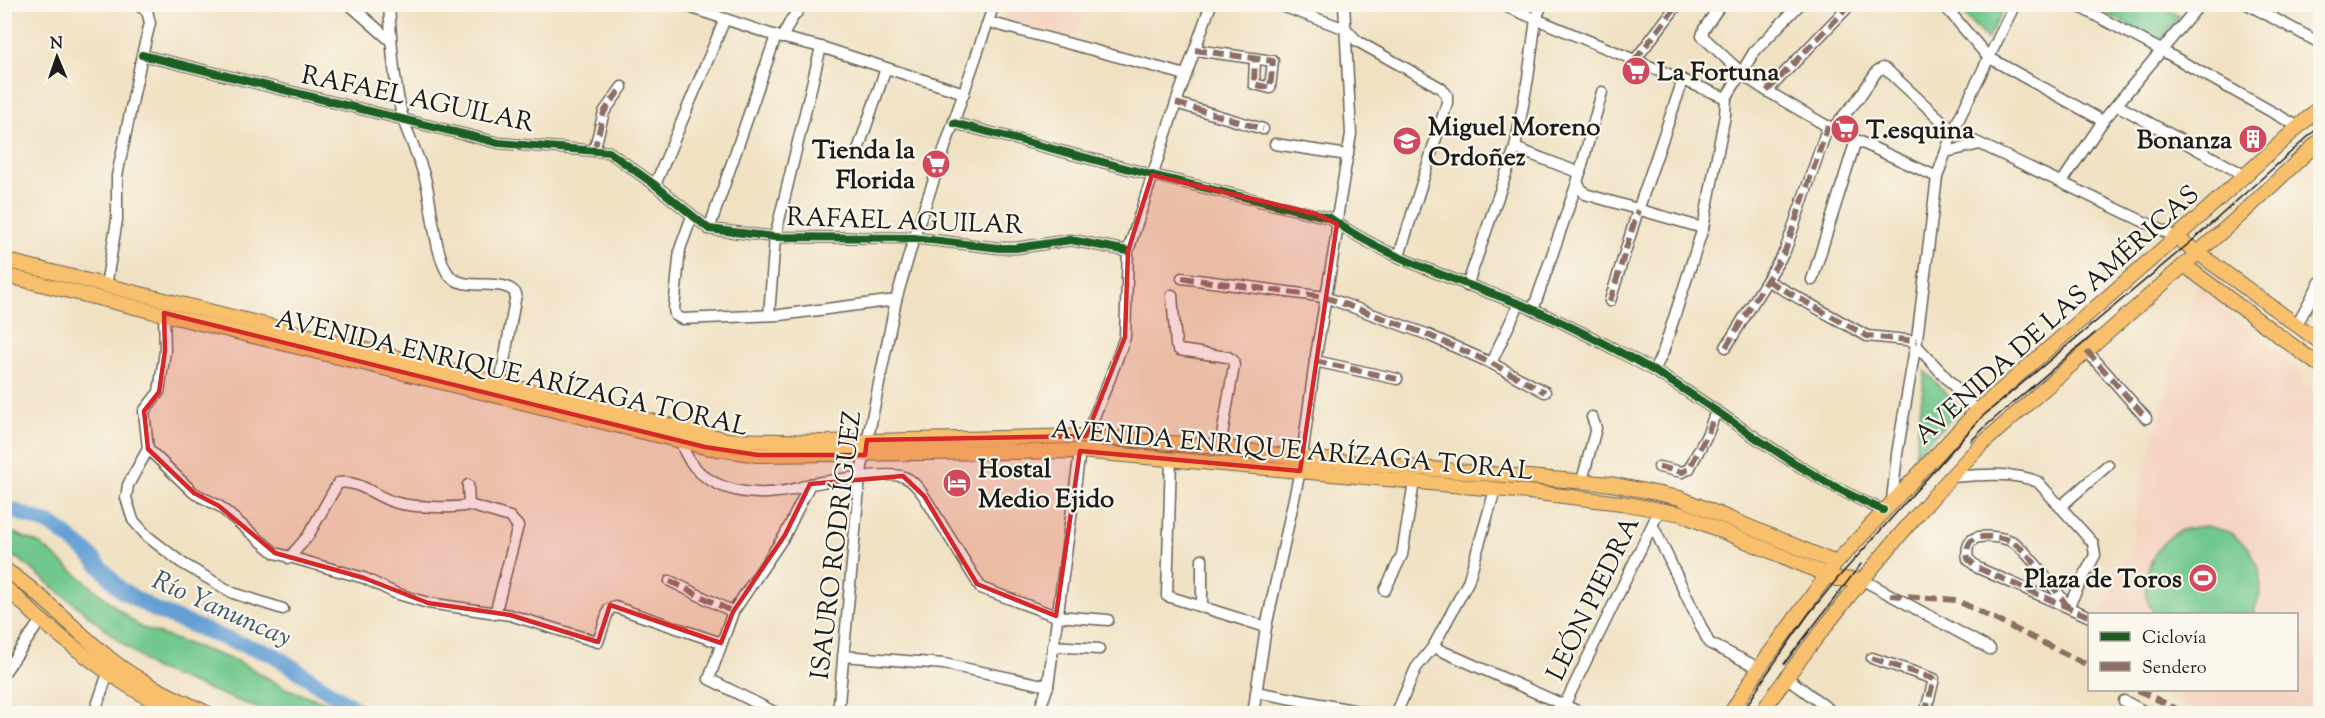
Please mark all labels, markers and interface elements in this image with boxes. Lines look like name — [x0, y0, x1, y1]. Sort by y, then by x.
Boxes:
north arrow — [27, 27, 87, 87]
text: N — [50, 33, 64, 56]
supermarket icon: La Fortuna — [1620, 55, 1652, 87]
place label: La Fortuna — [1657, 55, 1779, 92]
street label: RAFAEL AGUILAR — [298, 58, 538, 143]
place label: Miguel Moreno Ordoñez — [1428, 110, 1601, 177]
supermarket icon: T.esquina — [1829, 113, 1861, 145]
place label: T.esquina — [1866, 113, 1974, 150]
place label: Bonanza — [2137, 123, 2232, 160]
building icon: Bonanza — [2237, 123, 2269, 155]
school or university icon: Miguel Moreno Ordoñez — [1391, 125, 1423, 157]
place label: Tienda la Florida — [812, 133, 915, 200]
supermarket icon: Tienda la Florida — [920, 148, 952, 180]
street label: AVENIDA DE LAS AMÉRICAS — [1907, 177, 2209, 454]
street label: RAFAEL AGUILAR — [786, 200, 1024, 245]
street label: AVENIDA ENRIQUE ARÍZAGA TORAL — [272, 302, 752, 447]
street label: ISAURO RODRÍGUEZ — [803, 409, 872, 682]
street label: AVENIDA ENRIQUE ARÍZAGA TORAL — [1049, 412, 1535, 491]
place label: Hostal Medio Ejido — [978, 452, 1114, 519]
hotel icon: Hostal Medio Ejido — [941, 467, 973, 499]
street label: LEÓN PIEDRA — [1538, 511, 1650, 688]
water label: Río Yanuncay — [145, 562, 297, 658]
place label: Plaza de Toros — [2024, 562, 2182, 599]
sports icon: Plaza de Toros — [2187, 562, 2219, 594]
legend — [2088, 613, 2298, 691]
text: Ciclovía — [2142, 626, 2206, 652]
text: Sendero — [2142, 656, 2207, 682]

